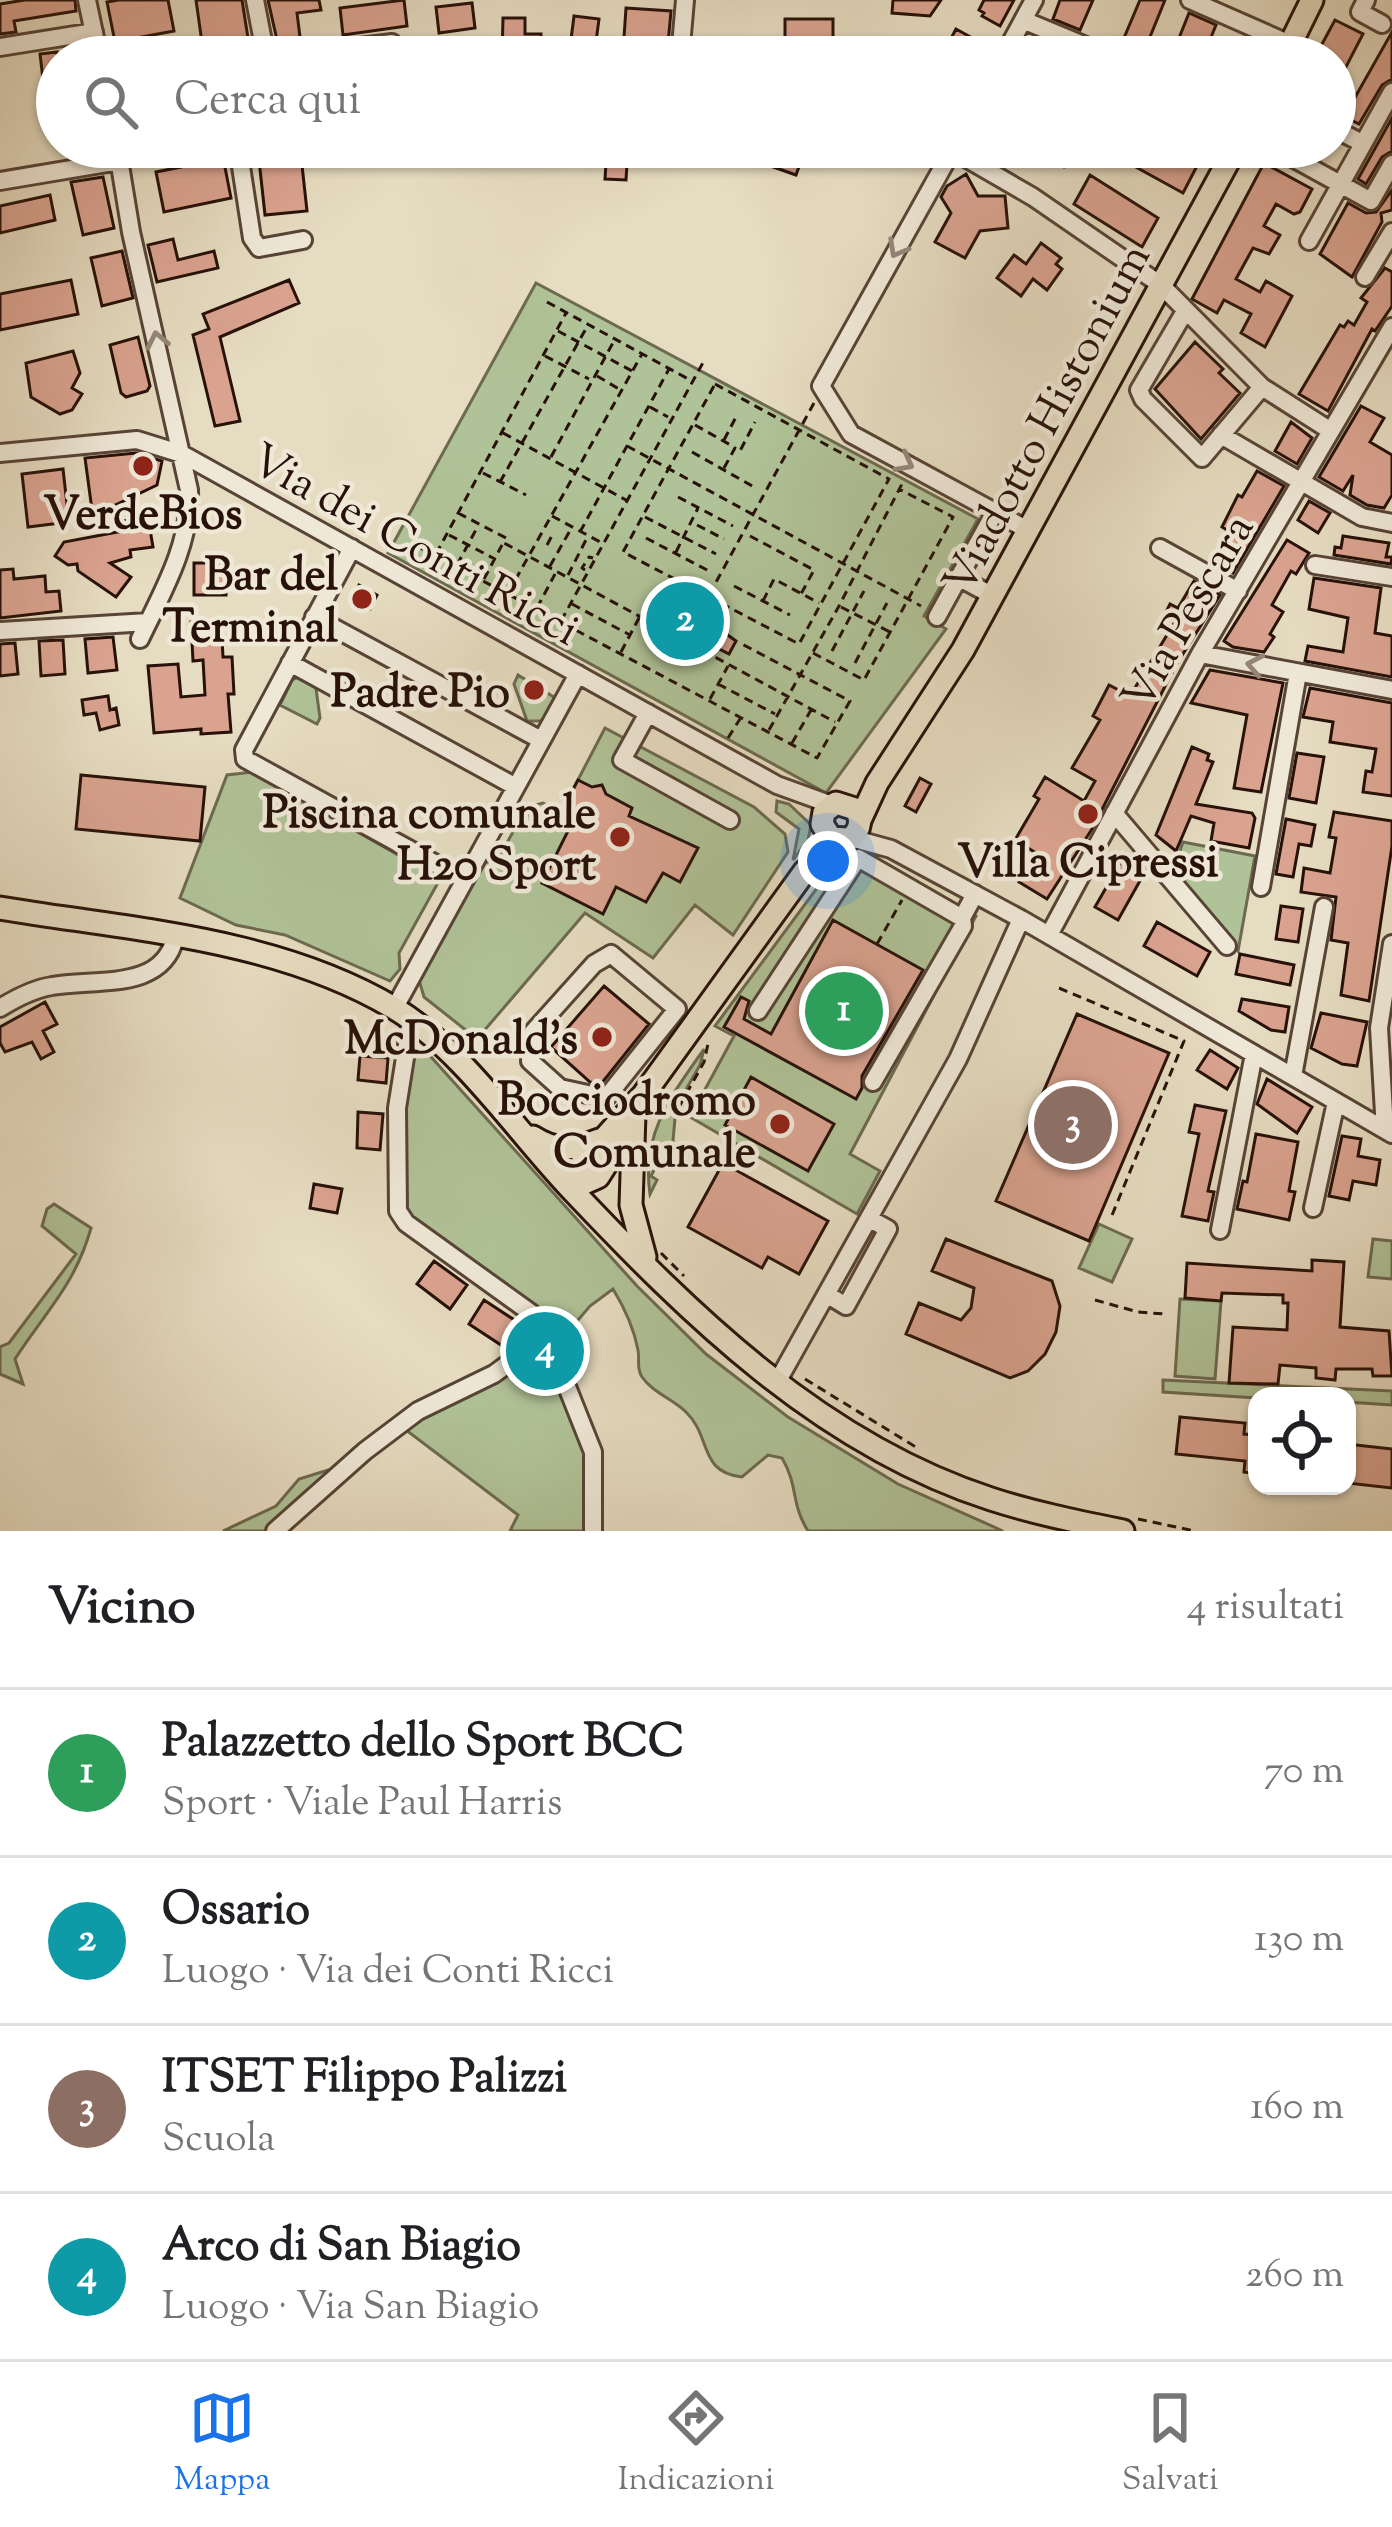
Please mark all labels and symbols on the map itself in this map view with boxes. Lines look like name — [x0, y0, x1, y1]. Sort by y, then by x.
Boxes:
street label: Viadotto Histonium — [930, 233, 1170, 608]
one-way arrow — [888, 237, 911, 258]
one-way arrow — [146, 330, 171, 350]
street label: Via dei Conti Ricci — [237, 430, 590, 665]
one-way arrow — [892, 449, 913, 472]
marker: VerdeBios — [130, 453, 156, 479]
place label: VerdeBios — [44, 485, 242, 550]
street label: Via Pescara — [1108, 504, 1273, 724]
place label: Bar del Terminal — [163, 546, 338, 663]
pin: 2 — [646, 576, 724, 666]
marker: Bar del Terminal — [349, 586, 375, 612]
one-way arrow — [1245, 653, 1265, 679]
place label: Padre Pio — [331, 663, 510, 728]
marker: Padre Pio — [521, 677, 547, 703]
place label: Piscina comunale H20 Sport — [263, 784, 597, 901]
marker: Villa Cipressi — [1075, 801, 1101, 827]
marker: Piscina comunale H20 Sport — [607, 824, 633, 850]
your location — [798, 831, 858, 891]
place label: Villa Cipressi — [957, 833, 1219, 898]
pin: 1 — [805, 966, 883, 1056]
place label: McDonald's — [344, 1010, 578, 1075]
marker: McDonald's — [589, 1024, 615, 1050]
place label: Bocciodromo Comunale — [497, 1071, 756, 1188]
pin: 3 — [1034, 1080, 1112, 1170]
marker: Bocciodromo Comunale — [767, 1111, 793, 1137]
pin: 4 — [506, 1306, 584, 1396]

